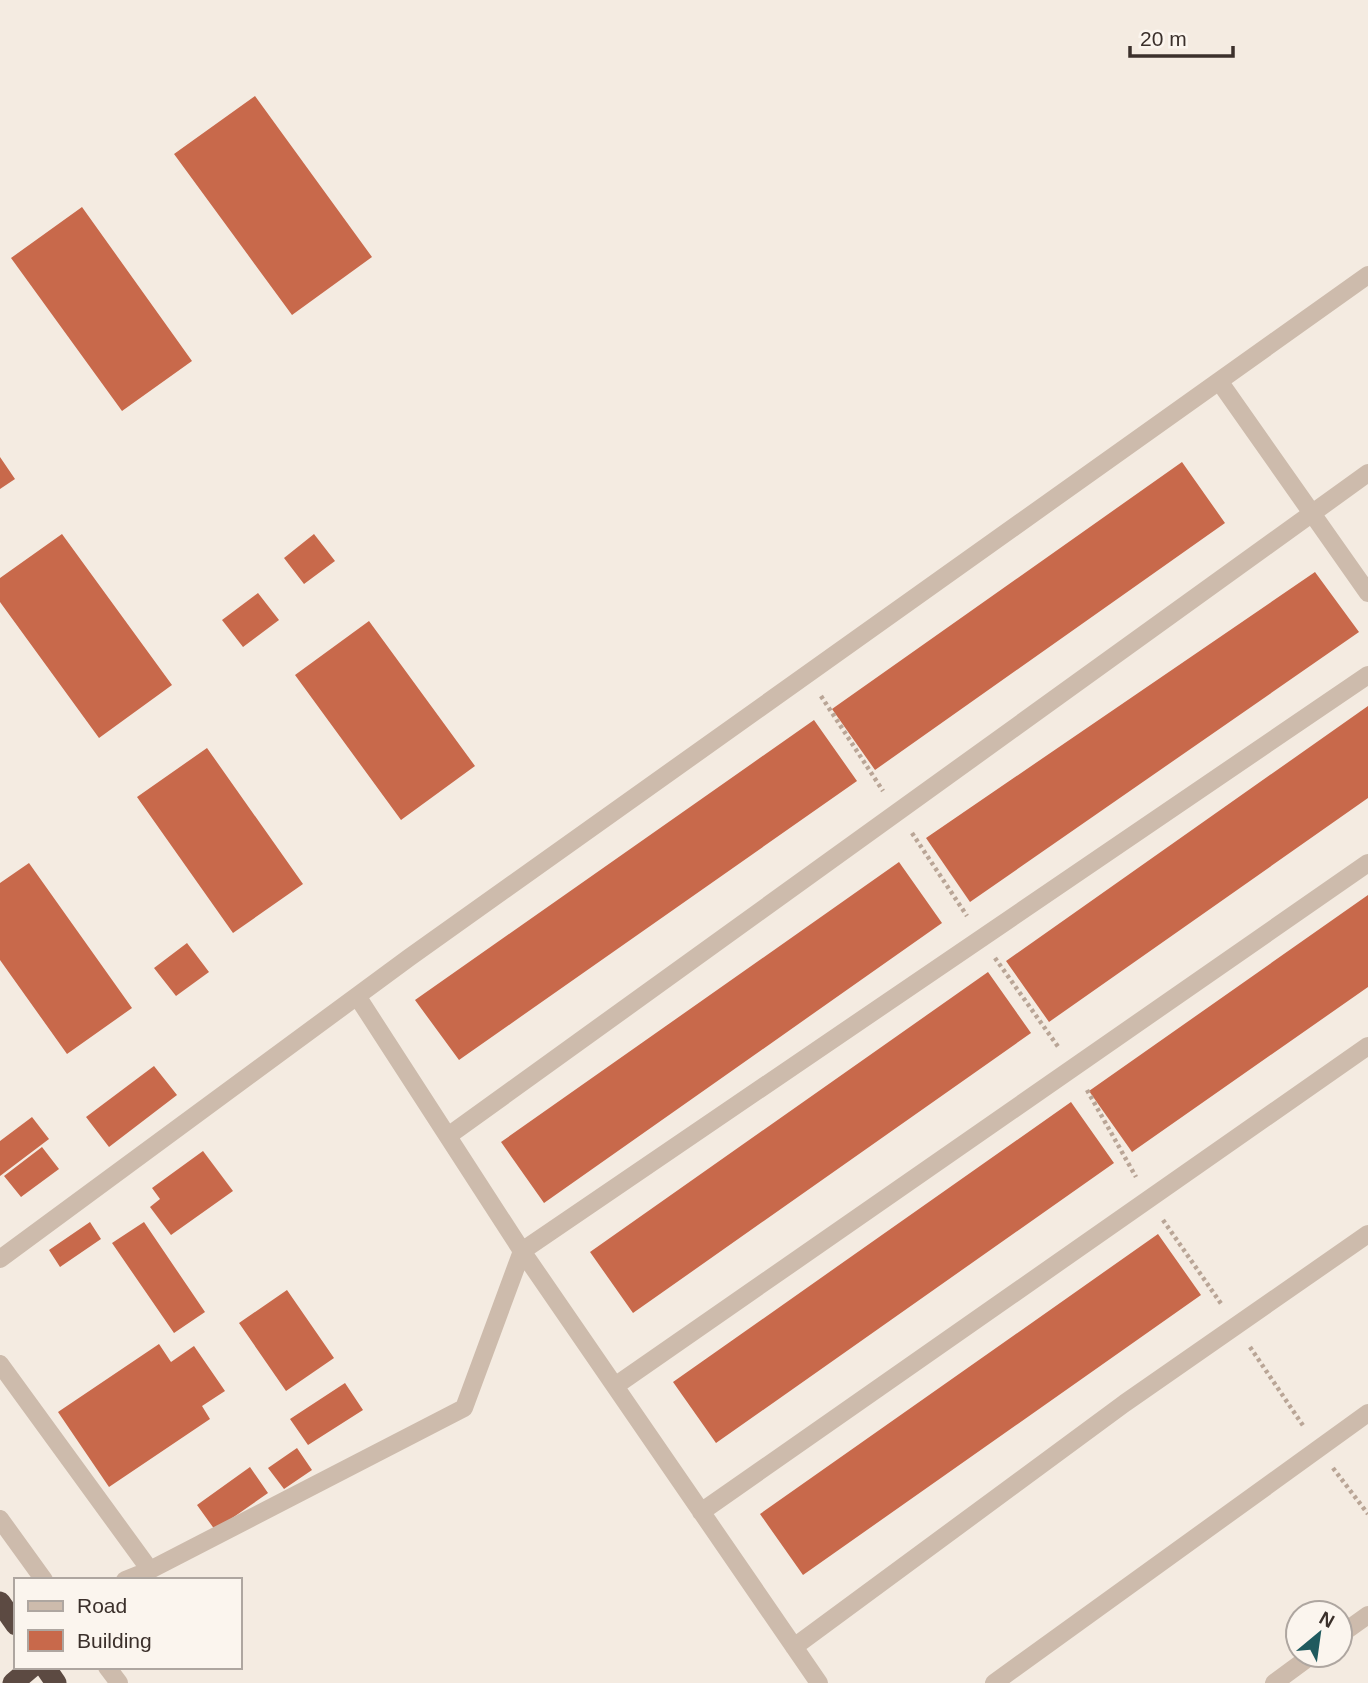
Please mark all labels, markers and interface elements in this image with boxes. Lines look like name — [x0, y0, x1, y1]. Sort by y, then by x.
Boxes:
scale bar — [1130, 14, 1233, 58]
text: 20 m — [1140, 27, 1187, 50]
legend — [14, 1578, 242, 1669]
text: Road — [77, 1594, 127, 1617]
north arrow — [1284, 1599, 1354, 1669]
text: N — [1316, 1607, 1338, 1632]
text: Building — [77, 1629, 152, 1652]

